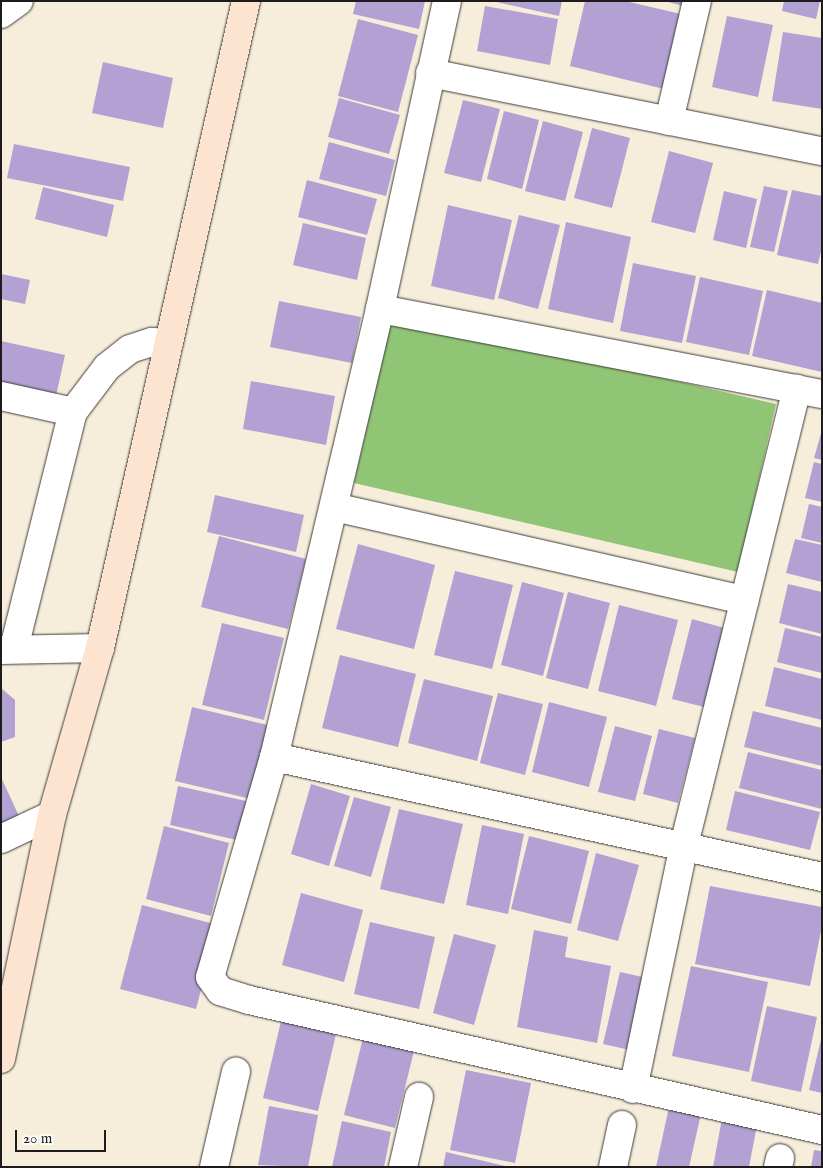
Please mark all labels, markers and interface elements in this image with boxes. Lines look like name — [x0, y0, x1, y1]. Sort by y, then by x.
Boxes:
scale bar — [18, 1120, 109, 1152]
text: 20 m — [23, 1129, 52, 1148]

